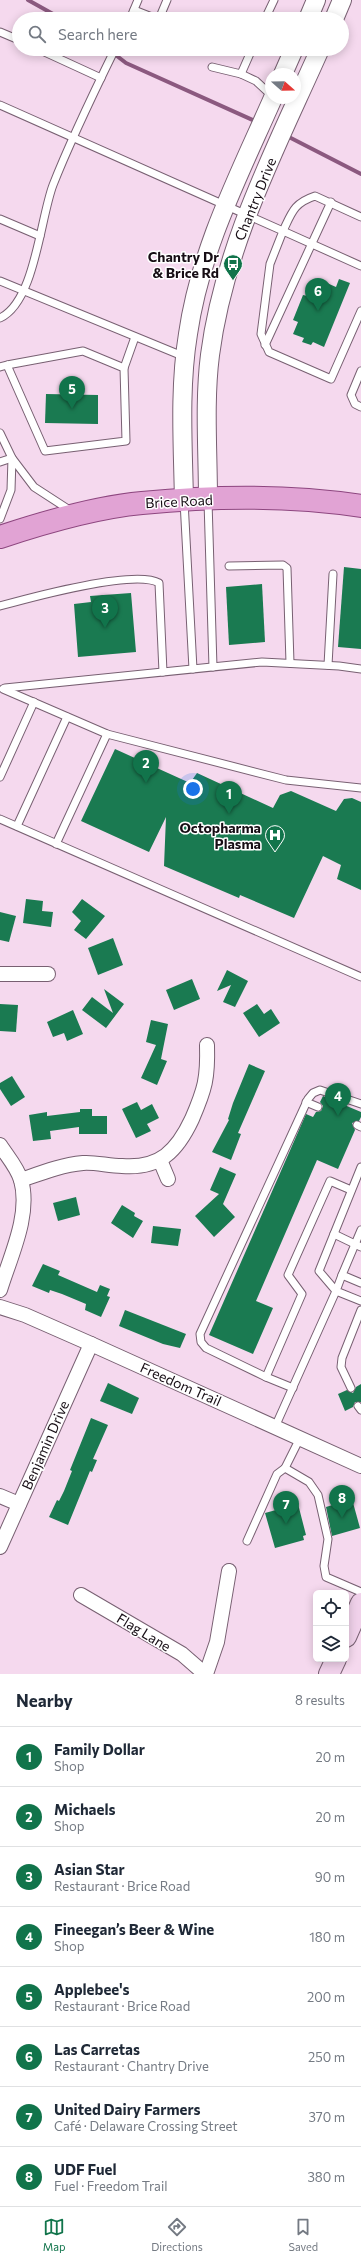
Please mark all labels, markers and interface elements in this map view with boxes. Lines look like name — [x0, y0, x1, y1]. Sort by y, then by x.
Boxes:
search box — [12, 12, 349, 56]
icon: search — [26, 23, 48, 45]
text: Search here — [58, 25, 137, 43]
north arrow — [265, 68, 301, 104]
street label: Chantry Drive — [231, 155, 279, 243]
place label: Chantry Dr & Brice Rd — [148, 248, 219, 281]
bus stop icon: Chantry Dr & Brice Rd — [222, 253, 244, 281]
pin: 6 — [305, 278, 331, 311]
pin: 5 — [59, 376, 85, 409]
street label: Brice Road — [145, 491, 213, 511]
pin: 3 — [92, 595, 118, 628]
pin: 2 — [133, 750, 159, 783]
your location — [183, 779, 203, 799]
pin: 1 — [216, 781, 242, 814]
place label: Octopharma Plasma — [179, 819, 261, 852]
hospital icon: Octopharma Plasma — [264, 824, 286, 852]
pin: 4 — [325, 1083, 351, 1116]
street label: Freedom Trail — [138, 1359, 224, 1409]
street label: Benjamin Drive — [18, 1398, 72, 1492]
pin: 8 — [329, 1485, 355, 1518]
pin: 7 — [273, 1491, 299, 1524]
map controls — [313, 1590, 349, 1662]
button: locate — [313, 1590, 349, 1626]
street label: Flag Lane — [114, 1609, 174, 1655]
button: layers — [313, 1626, 349, 1662]
text: Nearby — [16, 1690, 73, 1711]
text: 8 results — [295, 1692, 345, 1708]
text: Family Dollar — [54, 1740, 145, 1758]
text: 1 — [26, 1749, 32, 1765]
text: 20 m — [316, 1749, 345, 1765]
text: Shop — [54, 1758, 85, 1774]
text: Michaels — [54, 1800, 115, 1818]
text: 2 — [25, 1809, 33, 1825]
text: 20 m — [316, 1809, 345, 1825]
text: Shop — [54, 1818, 85, 1834]
text: Asian Star — [54, 1860, 125, 1878]
text: 3 — [25, 1869, 33, 1885]
text: 90 m — [315, 1869, 345, 1885]
text: Restaurant · Brice Road — [54, 1878, 190, 1894]
text: Fineegan’s Beer & Wine — [54, 1920, 214, 1938]
text: 4 — [25, 1929, 33, 1945]
text: 180 m — [309, 1929, 345, 1945]
text: Shop — [54, 1938, 85, 1954]
text: Applebee's — [54, 1980, 130, 1998]
text: 5 — [25, 1989, 33, 2005]
text: 200 m — [307, 1989, 345, 2005]
text: Restaurant · Brice Road — [54, 1998, 190, 2014]
text: Las Carretas — [54, 2040, 140, 2058]
text: 6 — [25, 2049, 33, 2065]
text: 250 m — [308, 2049, 345, 2065]
text: Restaurant · Chantry Drive — [54, 2058, 209, 2074]
text: United Dairy Farmers — [54, 2100, 200, 2118]
text: 7 — [25, 2109, 33, 2125]
text: 370 m — [308, 2109, 345, 2125]
text: Café · Delaware Crossing Street — [54, 2118, 238, 2134]
text: UDF Fuel — [54, 2160, 117, 2178]
text: 8 — [25, 2169, 33, 2185]
text: 380 m — [307, 2169, 345, 2185]
text: Fuel · Freedom Trail — [54, 2178, 168, 2194]
tab: Map — [43, 2216, 66, 2253]
tab: Directions — [151, 2216, 203, 2253]
tab: Saved — [288, 2216, 318, 2253]

